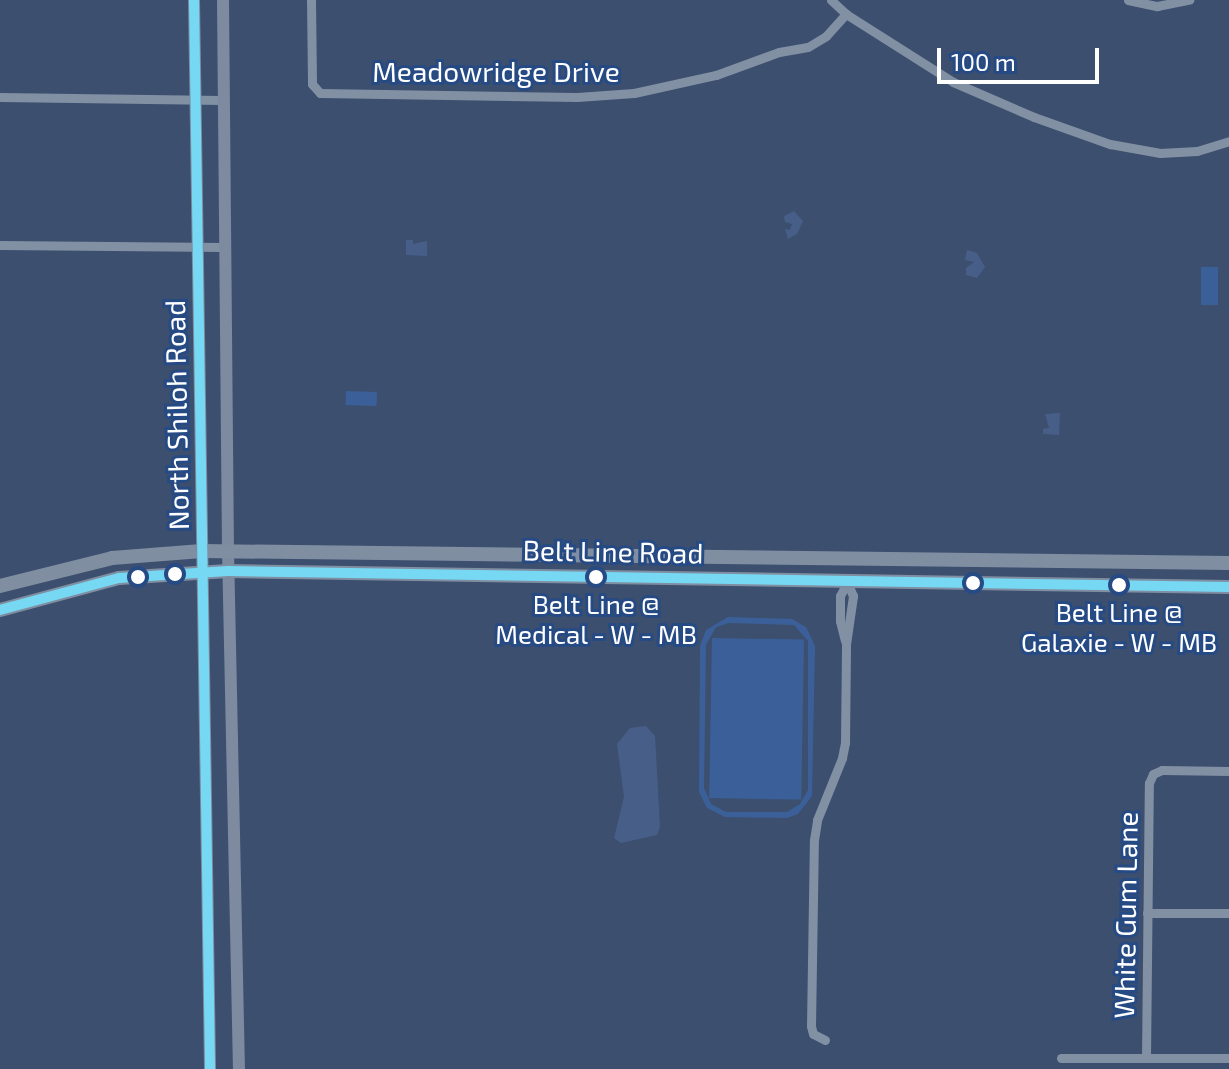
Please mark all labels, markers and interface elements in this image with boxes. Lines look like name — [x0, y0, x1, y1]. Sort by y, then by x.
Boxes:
scale bar — [941, 32, 1103, 82]
text: 100 m — [951, 47, 1016, 76]
street label: Meadowridge Drive — [372, 54, 620, 88]
street label: North Shiloh Road — [157, 300, 195, 530]
street label: Belt Line Road — [522, 533, 704, 569]
unlabelled marker — [167, 566, 183, 582]
unlabelled marker — [130, 569, 146, 585]
marker: Belt Line @ Medical - W - MB — [588, 569, 604, 585]
unlabelled marker — [965, 575, 981, 591]
marker: Belt Line @ Galaxie - W - MB — [1111, 577, 1127, 593]
place label: Belt Line @ Medical - W - MB — [495, 588, 697, 650]
place label: Belt Line @ Galaxie - W - MB — [1021, 596, 1217, 658]
street label: White Gum Lane — [1106, 811, 1144, 1019]

